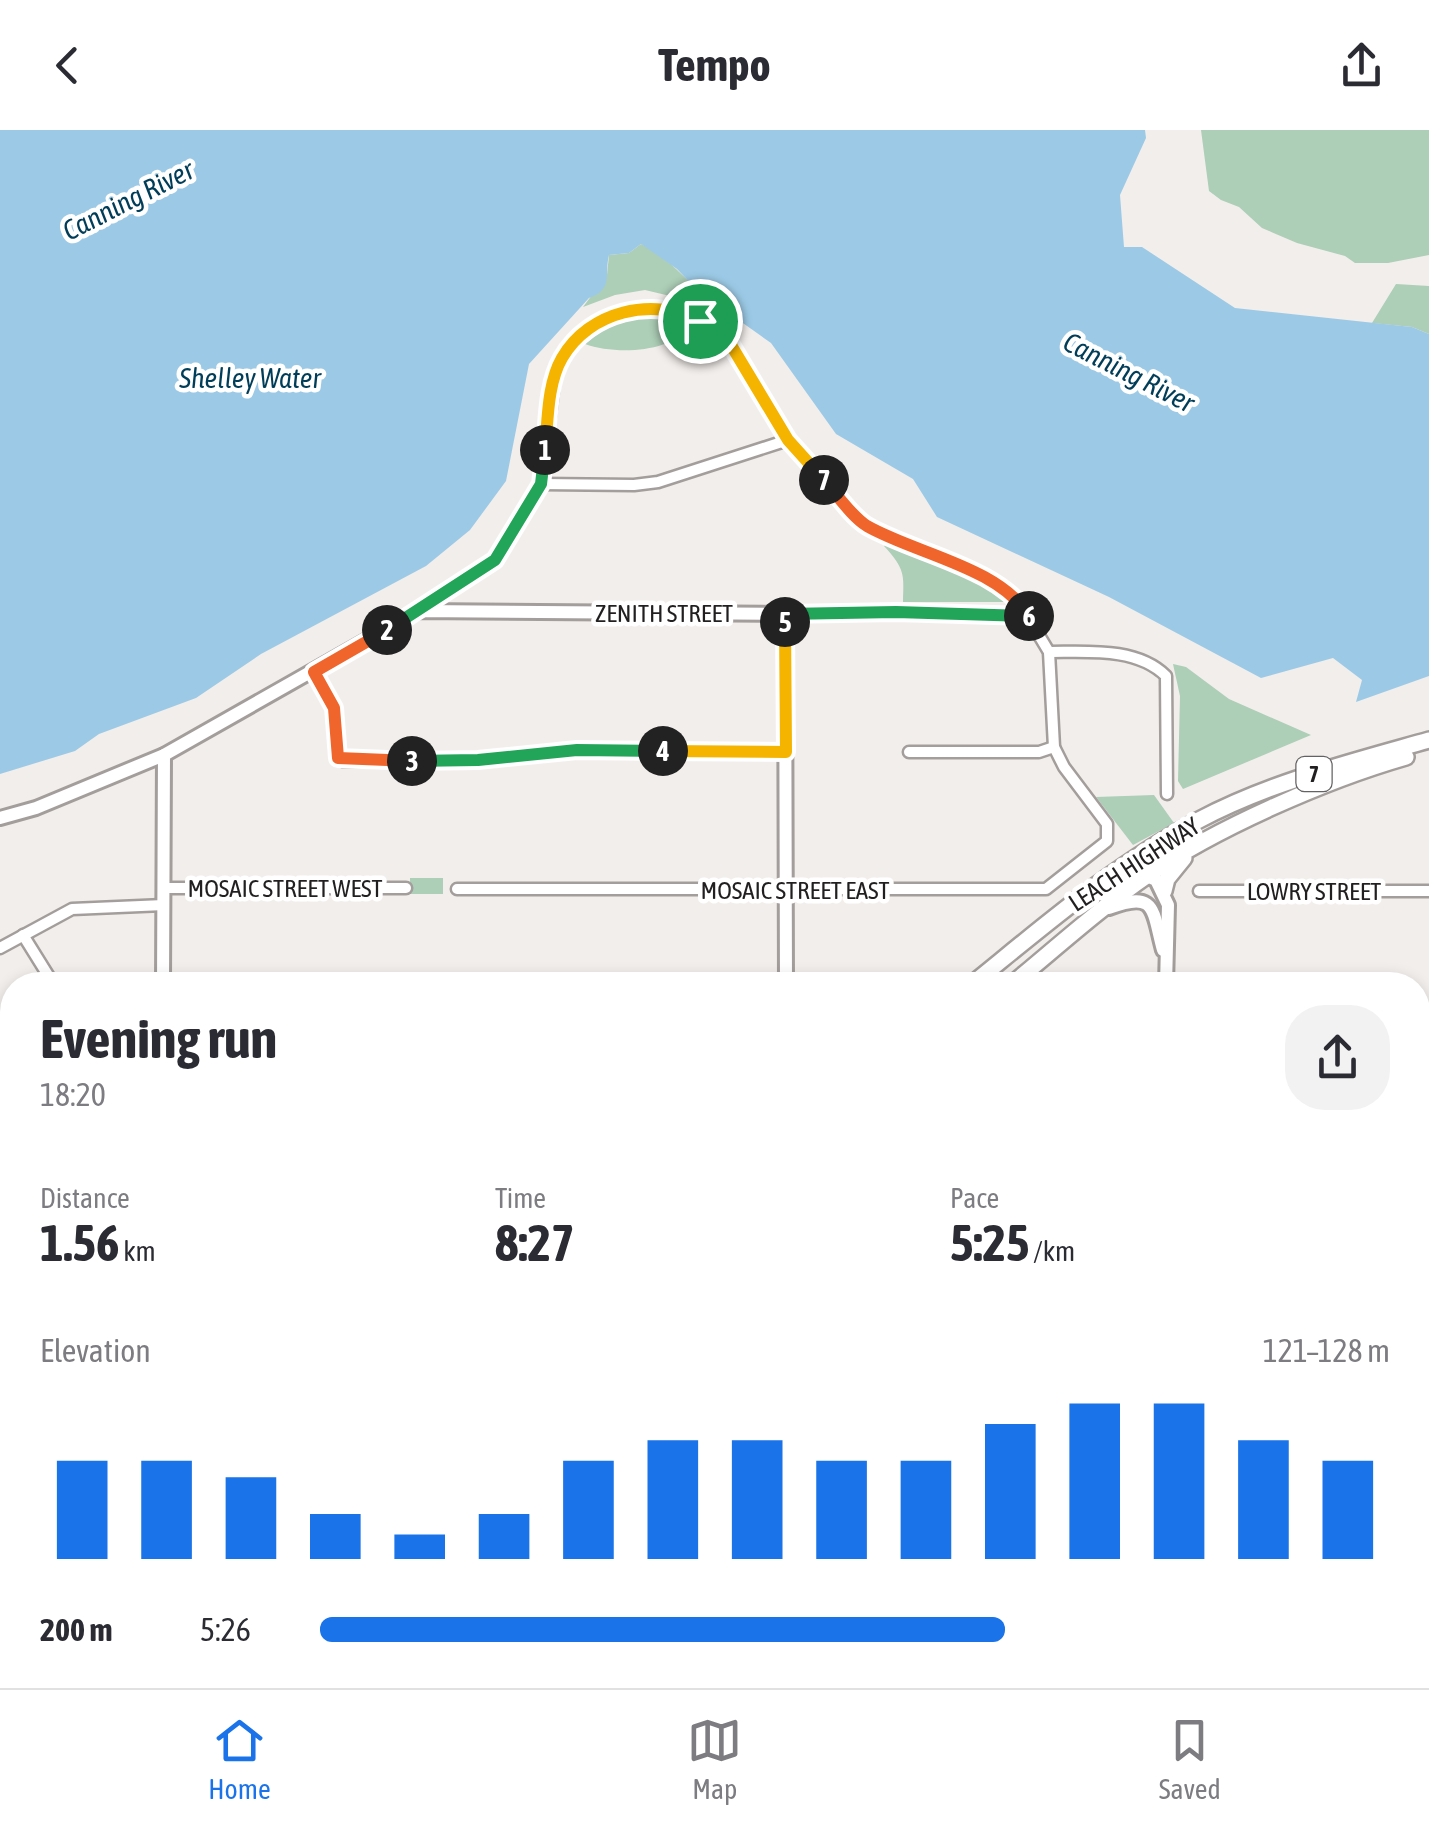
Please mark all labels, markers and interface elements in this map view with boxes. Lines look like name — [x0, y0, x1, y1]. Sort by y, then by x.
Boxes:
icon: back — [40, 38, 95, 93]
icon: share — [1334, 38, 1389, 93]
text: Tempo — [658, 39, 771, 91]
water label: Canning River — [57, 153, 200, 247]
pin — [658, 279, 743, 364]
icon: arrive — [673, 294, 728, 349]
water label: Canning River — [1058, 325, 1201, 419]
water label: Shelley Water — [178, 362, 322, 394]
pin: 1 — [520, 425, 570, 475]
text: 1 — [538, 434, 552, 466]
pin: 7 — [799, 455, 849, 505]
text: 7 — [817, 464, 831, 496]
pin: 6 — [1004, 591, 1054, 641]
pin: 5 — [760, 597, 810, 647]
street label: ZENITH STREET — [595, 599, 733, 627]
text: 6 — [1022, 600, 1036, 632]
pin: 2 — [362, 605, 412, 655]
text: 5 — [778, 606, 792, 638]
text: 2 — [380, 614, 394, 646]
pin: 4 — [638, 726, 688, 776]
text: 4 — [656, 735, 670, 767]
pin: 3 — [387, 736, 437, 786]
text: 3 — [405, 745, 419, 777]
road number: 7 — [1296, 757, 1332, 791]
street label: LEACH HIGHWAY — [1063, 811, 1205, 917]
street label: MOSAIC STREET WEST — [187, 874, 383, 902]
street label: MOSAIC STREET EAST — [700, 876, 890, 904]
street label: LOWRY STREET — [1247, 877, 1381, 905]
button: share — [1285, 1005, 1390, 1110]
text: Evening run — [40, 1007, 277, 1070]
text: 18:20 — [40, 1076, 106, 1113]
text: Distance — [40, 1182, 130, 1214]
text: Time — [495, 1182, 546, 1214]
text: Pace — [950, 1182, 999, 1214]
text: 1.56 — [40, 1214, 119, 1272]
text: 8:27 — [495, 1214, 574, 1272]
text: 5:25 — [950, 1214, 1029, 1272]
text: km — [119, 1235, 156, 1267]
text: /km — [1029, 1235, 1075, 1267]
text: Elevation — [40, 1332, 151, 1369]
text: 121–128 m — [1263, 1332, 1390, 1369]
text: 200 m — [40, 1611, 113, 1648]
text: 5:26 — [200, 1611, 251, 1648]
tab: Home — [208, 1713, 271, 1805]
tab: Map — [687, 1713, 742, 1805]
tab: Saved — [1159, 1713, 1221, 1805]

